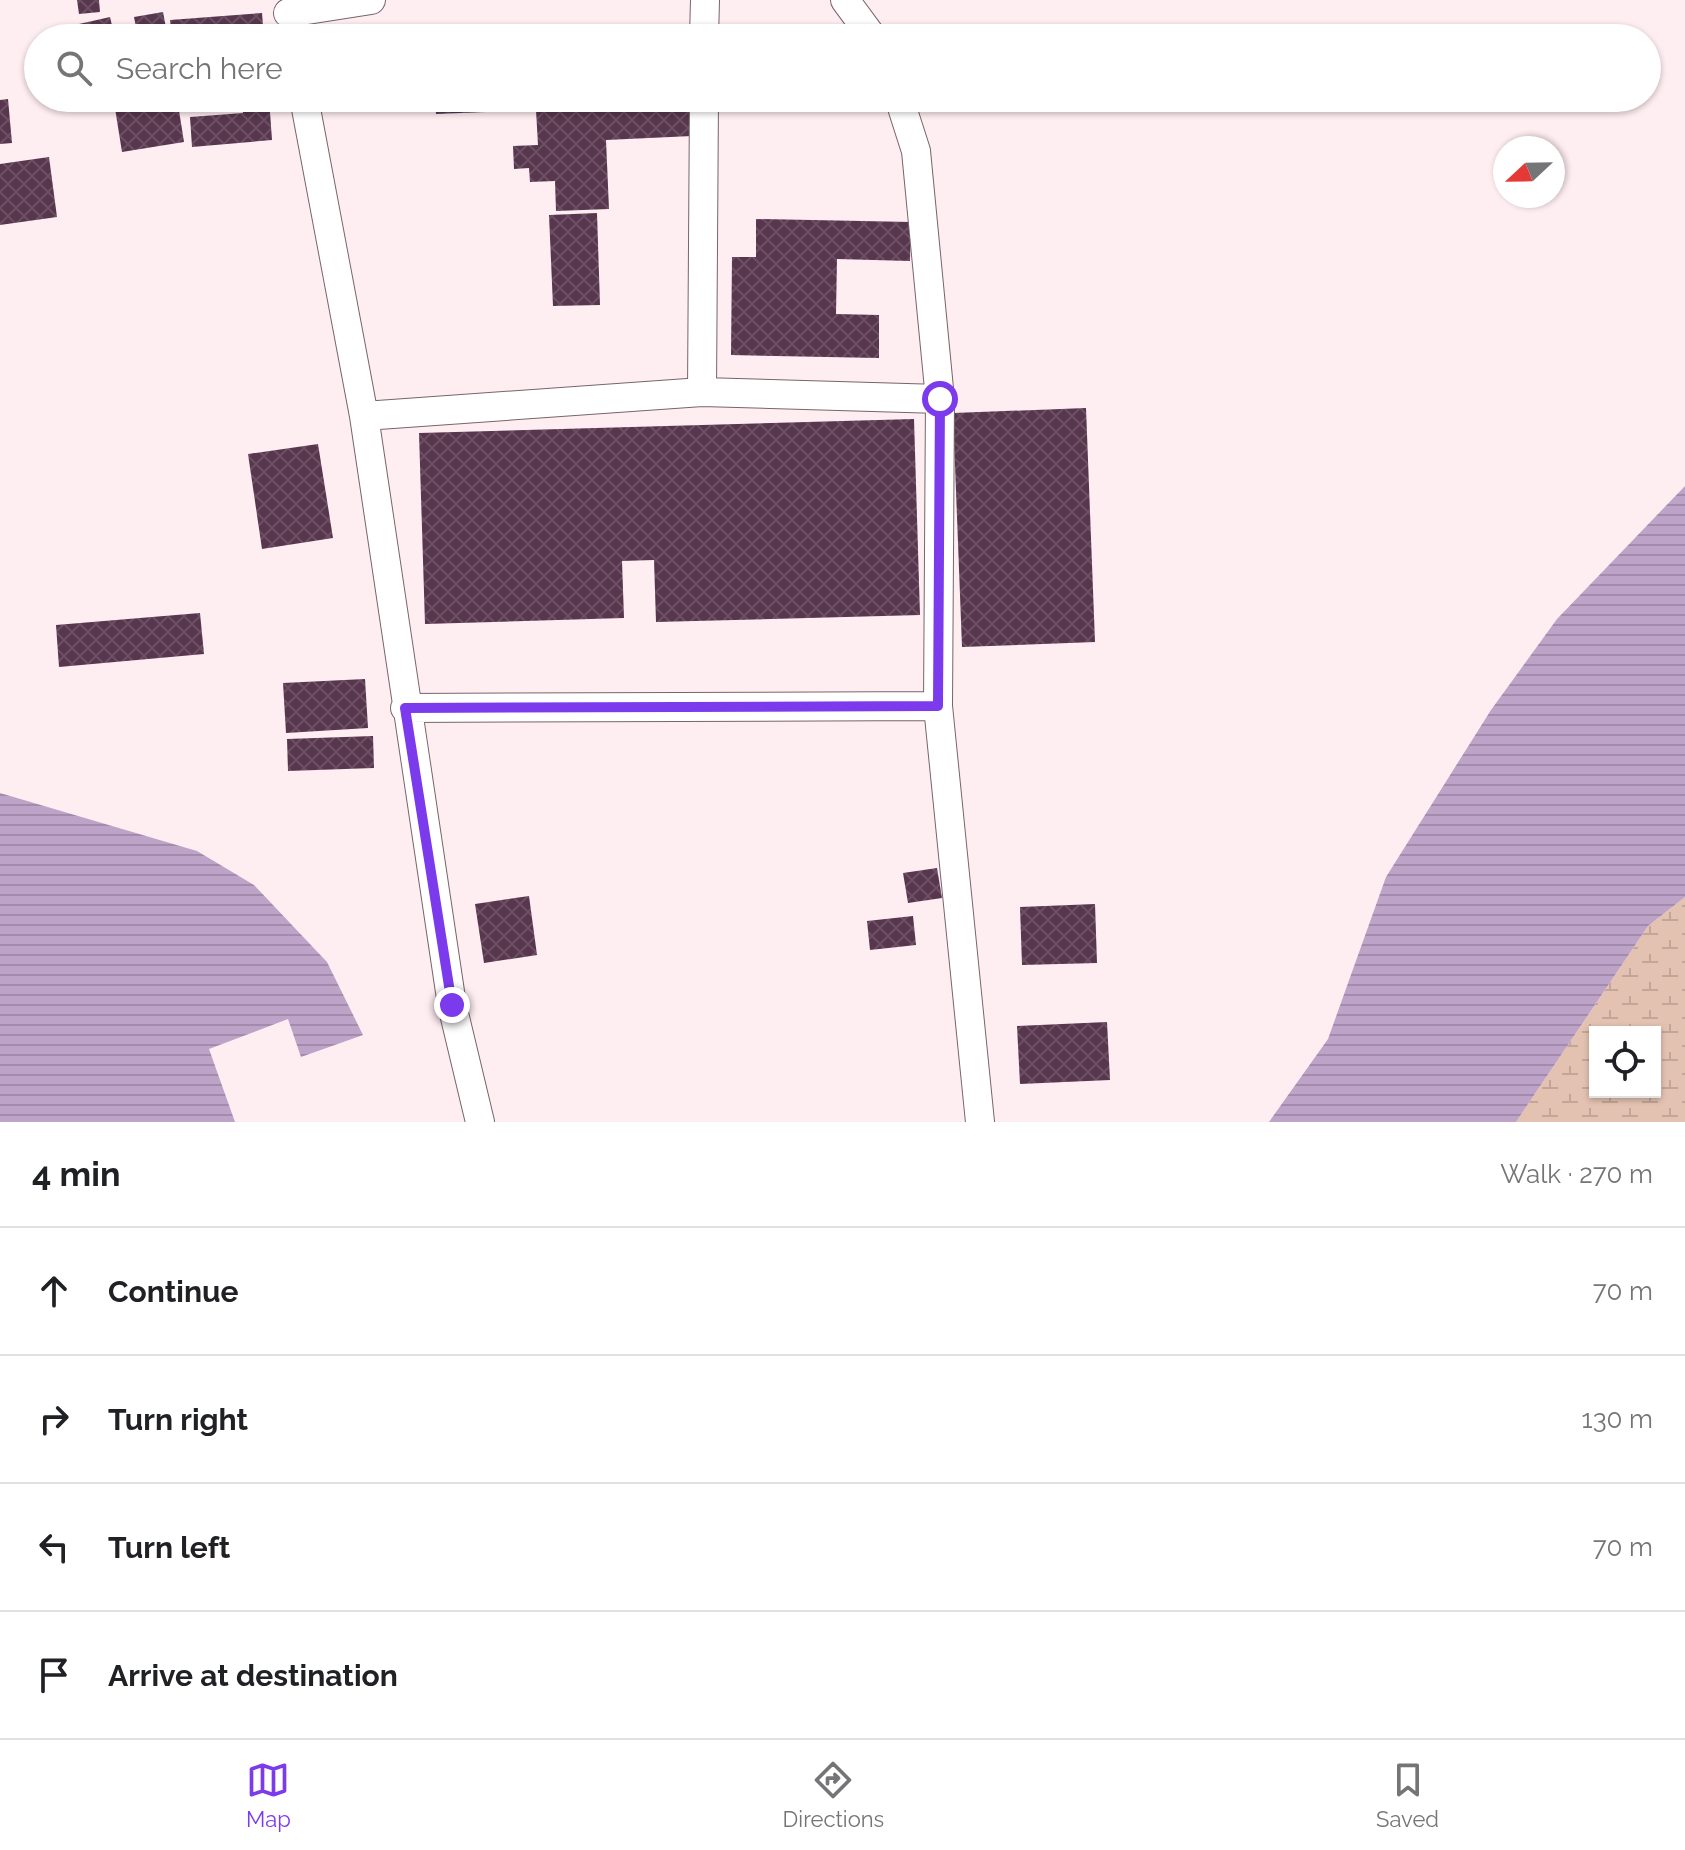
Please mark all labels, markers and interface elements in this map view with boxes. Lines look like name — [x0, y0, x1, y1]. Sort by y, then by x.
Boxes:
search box — [24, 24, 1661, 112]
icon: search — [52, 46, 96, 90]
text: Search here — [116, 51, 283, 86]
north arrow — [1493, 136, 1565, 208]
route start — [922, 381, 958, 417]
route end — [434, 987, 470, 1023]
map controls — [1589, 1026, 1661, 1098]
button: locate — [1589, 1026, 1661, 1098]
text: 4 min — [32, 1154, 120, 1194]
text: Walk · 270 m — [1500, 1159, 1653, 1189]
icon: ahead — [32, 1269, 76, 1313]
text: Continue — [108, 1274, 239, 1309]
text: 70 m — [1593, 1276, 1653, 1306]
icon: right — [32, 1397, 76, 1441]
text: Turn right — [108, 1402, 248, 1437]
text: 130 m — [1582, 1404, 1653, 1434]
icon: left — [32, 1525, 76, 1569]
text: Turn left — [108, 1530, 230, 1565]
text: 70 m — [1593, 1532, 1653, 1562]
icon: arrive — [32, 1653, 76, 1697]
text: Arrive at destination — [108, 1658, 398, 1693]
tab: Map — [246, 1758, 291, 1832]
tab: Directions — [783, 1758, 884, 1832]
tab: Saved — [1376, 1758, 1439, 1832]

